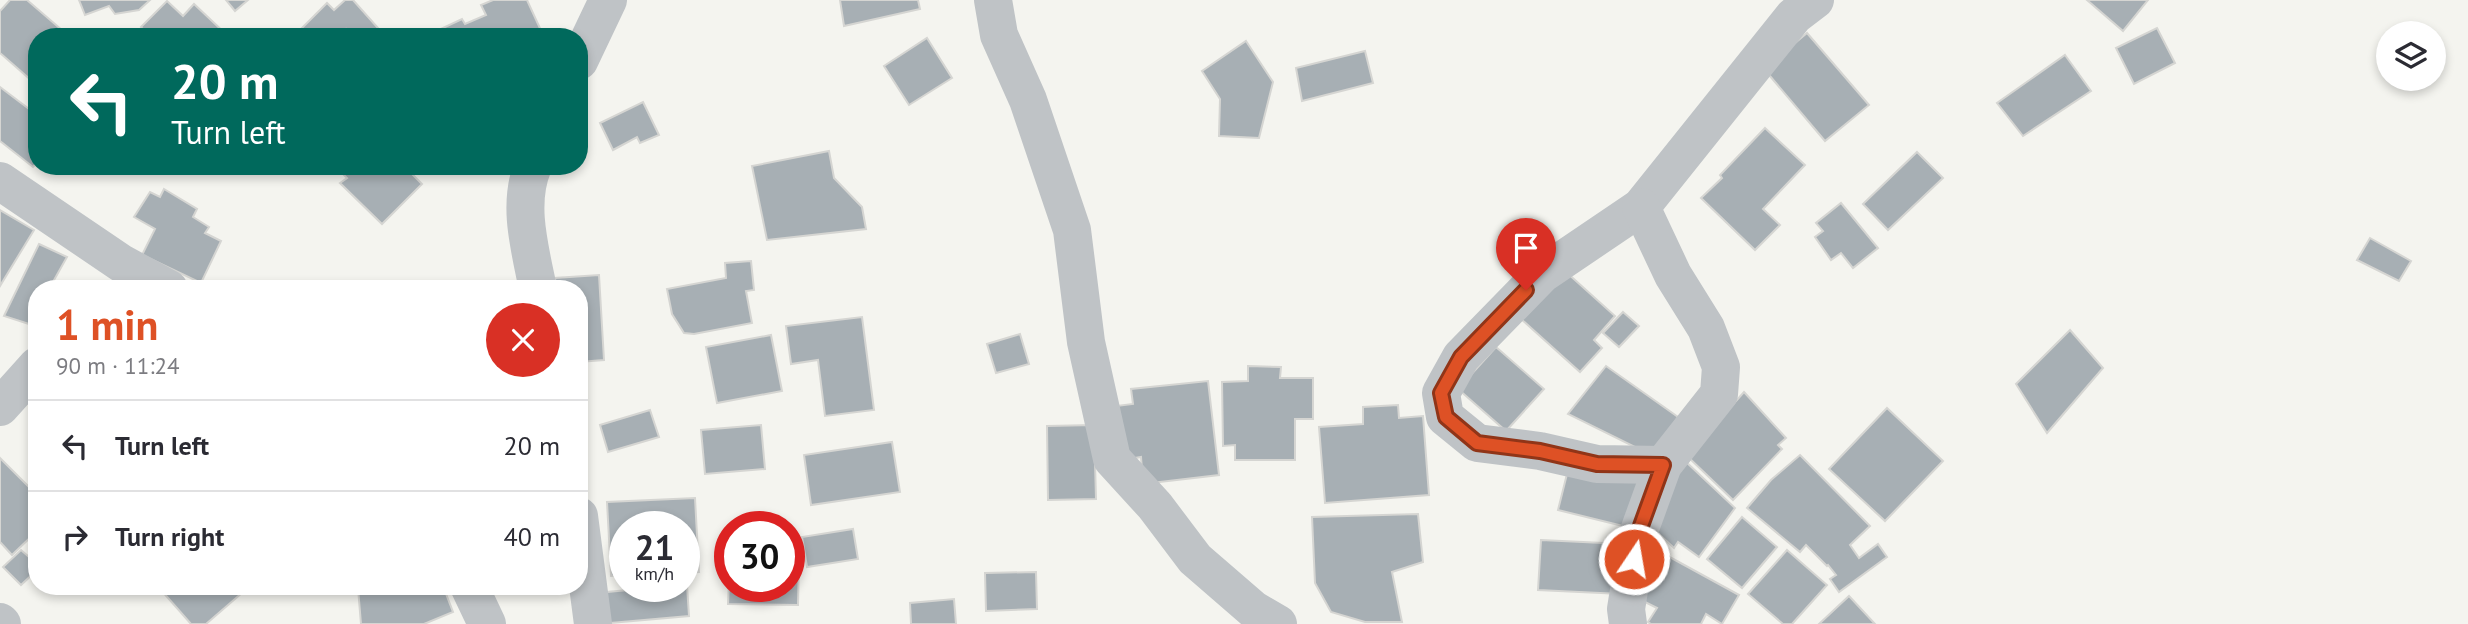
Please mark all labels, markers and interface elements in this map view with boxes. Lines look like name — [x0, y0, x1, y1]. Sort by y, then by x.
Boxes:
map controls — [2376, 21, 2446, 91]
button: layers — [2376, 21, 2446, 91]
text: 20 m — [171, 49, 278, 113]
icon: left — [56, 56, 147, 147]
text: Turn left — [171, 111, 286, 153]
pin — [1496, 218, 1556, 290]
icon: arrive — [1507, 229, 1545, 267]
text: 1 min — [56, 297, 158, 352]
button: close — [486, 303, 560, 377]
text: 90 m · 11:24 — [56, 351, 180, 380]
icon: left — [56, 427, 94, 465]
text: Turn left — [115, 429, 209, 462]
text: 20 m — [504, 429, 560, 462]
speed limit sign: 30 — [714, 511, 805, 602]
icon: right — [56, 518, 94, 556]
text: Turn right — [115, 520, 224, 553]
text: 40 m — [504, 520, 560, 553]
position arrow — [1597, 522, 1671, 596]
text: 21 — [635, 524, 674, 570]
text: km/h — [635, 562, 674, 585]

